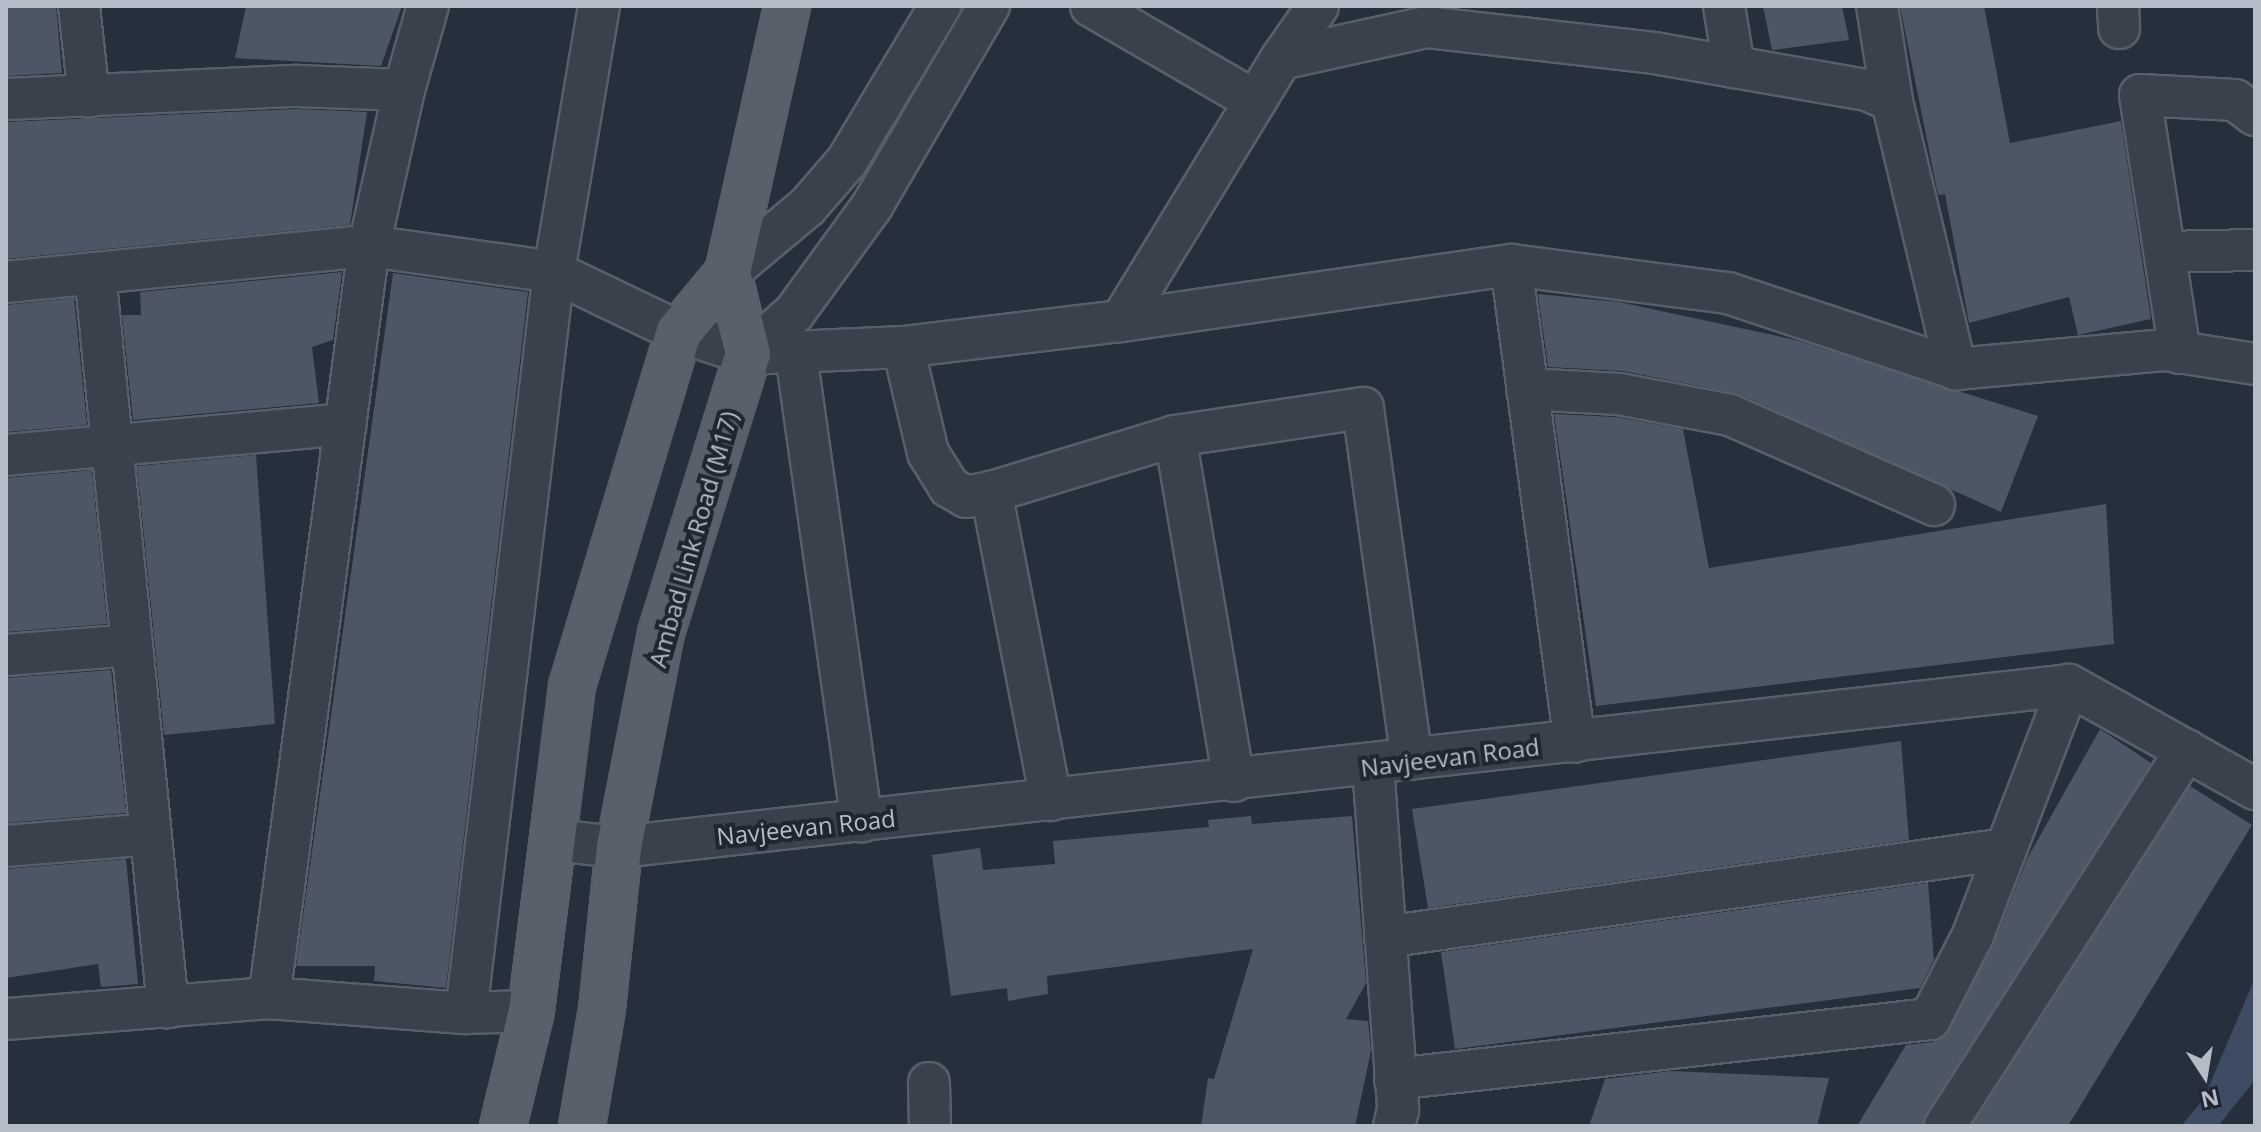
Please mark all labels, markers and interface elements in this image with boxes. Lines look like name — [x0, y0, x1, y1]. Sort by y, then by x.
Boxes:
street label: Ambad Link Road (M17) — [643, 408, 743, 670]
street label: Navjeevan Road — [1359, 732, 1541, 782]
street label: Navjeevan Road — [715, 803, 897, 851]
north arrow — [2165, 1036, 2245, 1116]
text: N — [2198, 1083, 2222, 1116]

